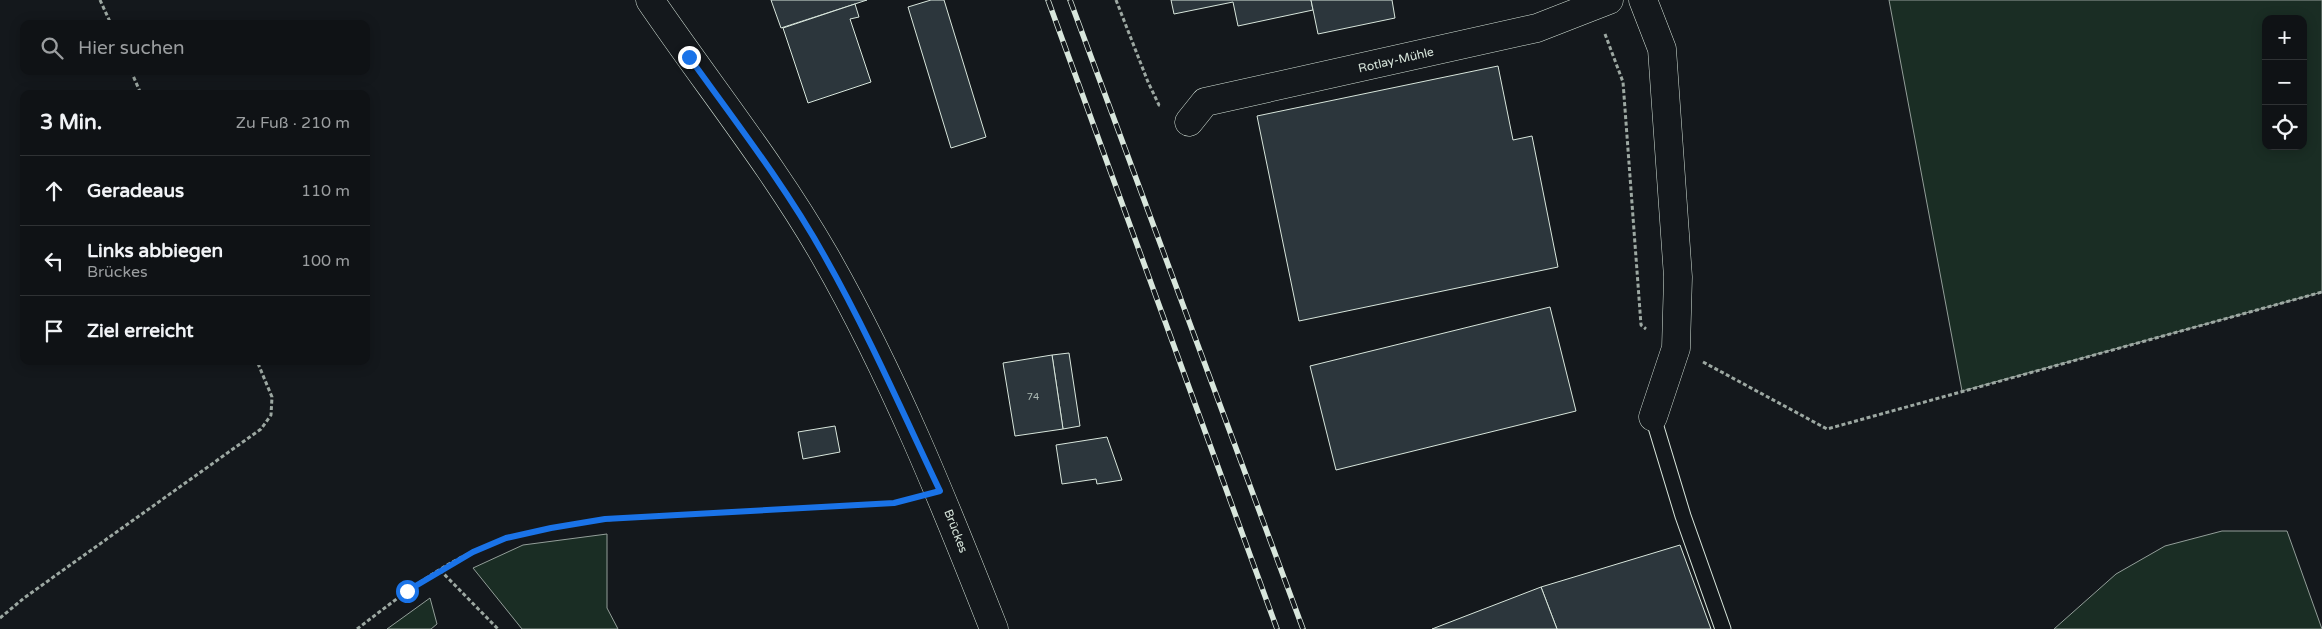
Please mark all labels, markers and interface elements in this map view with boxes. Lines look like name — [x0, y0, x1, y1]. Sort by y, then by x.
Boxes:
map controls — [2262, 15, 2307, 150]
button: + — [2262, 15, 2307, 60]
search box — [20, 20, 370, 75]
icon: search — [38, 34, 66, 62]
text: Hier suchen — [78, 37, 185, 59]
street label: Rotlay-Mühle — [1357, 44, 1435, 75]
route end — [678, 46, 701, 69]
button: − — [2262, 60, 2307, 105]
button: locate — [2262, 105, 2307, 150]
text: 3 Min. — [40, 110, 102, 135]
text: Zu Fuß · 210 m — [236, 113, 350, 133]
icon: ahead — [40, 177, 68, 205]
text: Geradeaus — [87, 180, 184, 202]
text: 110 m — [301, 181, 350, 201]
text: Links abbiegen — [87, 240, 223, 262]
icon: left — [40, 247, 68, 275]
text: 100 m — [301, 251, 350, 271]
text: Brückes — [87, 262, 148, 282]
icon: arrive — [40, 317, 68, 345]
text: Ziel erreicht — [87, 320, 194, 342]
house number: 74 — [1027, 391, 1039, 403]
street label: Brückes — [941, 507, 971, 555]
route start — [396, 580, 419, 603]

